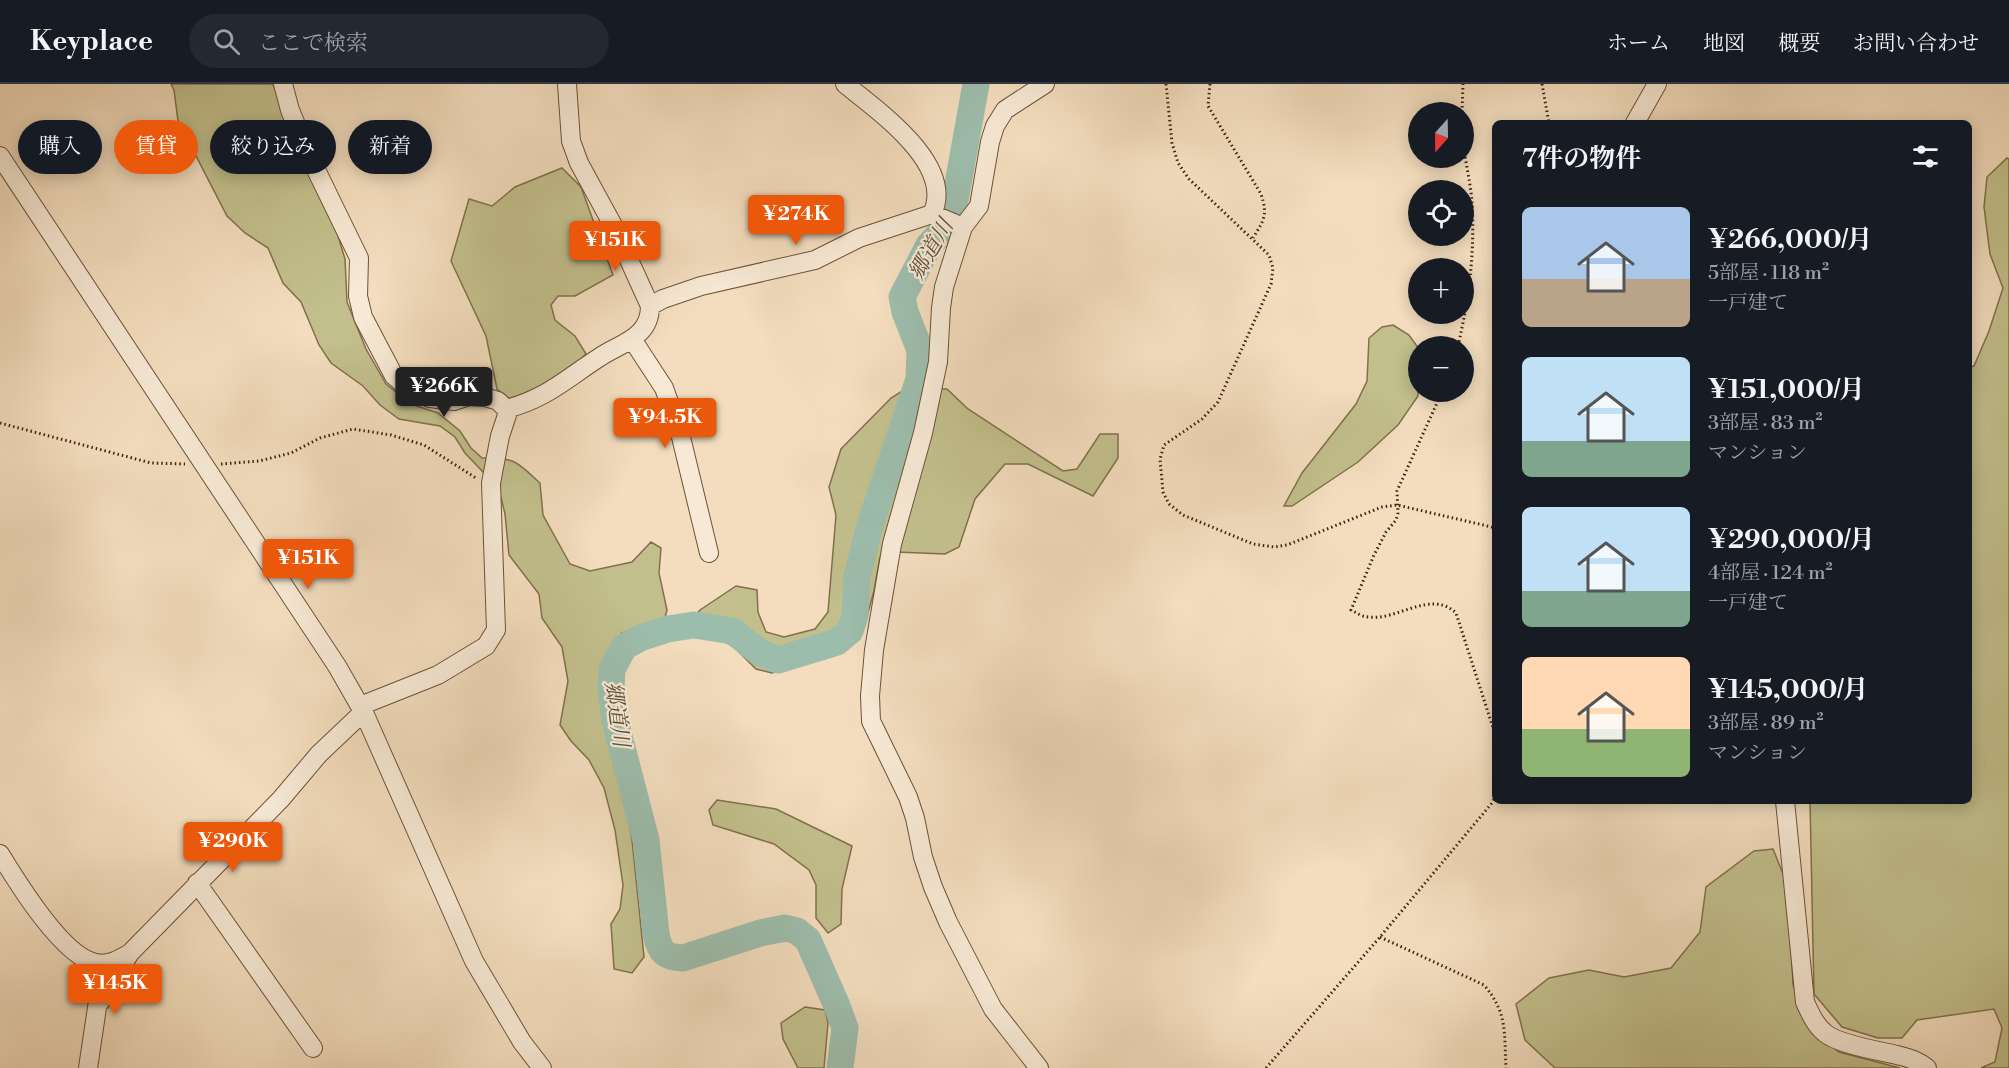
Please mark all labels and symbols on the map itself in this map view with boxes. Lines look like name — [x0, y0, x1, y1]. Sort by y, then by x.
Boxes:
north arrow — [1408, 102, 1474, 168]
pin: ¥274K — [754, 195, 838, 246]
water label: 郷道川 — [903, 213, 960, 285]
pin: ¥151K — [573, 221, 657, 272]
pin: ¥266K — [402, 367, 486, 418]
pin: ¥94.5K — [616, 398, 714, 449]
pin: ¥151K — [266, 539, 350, 590]
water label: 郷道川 — [599, 680, 635, 751]
pin: ¥290K — [191, 822, 275, 873]
pin: ¥145K — [73, 964, 157, 1015]

